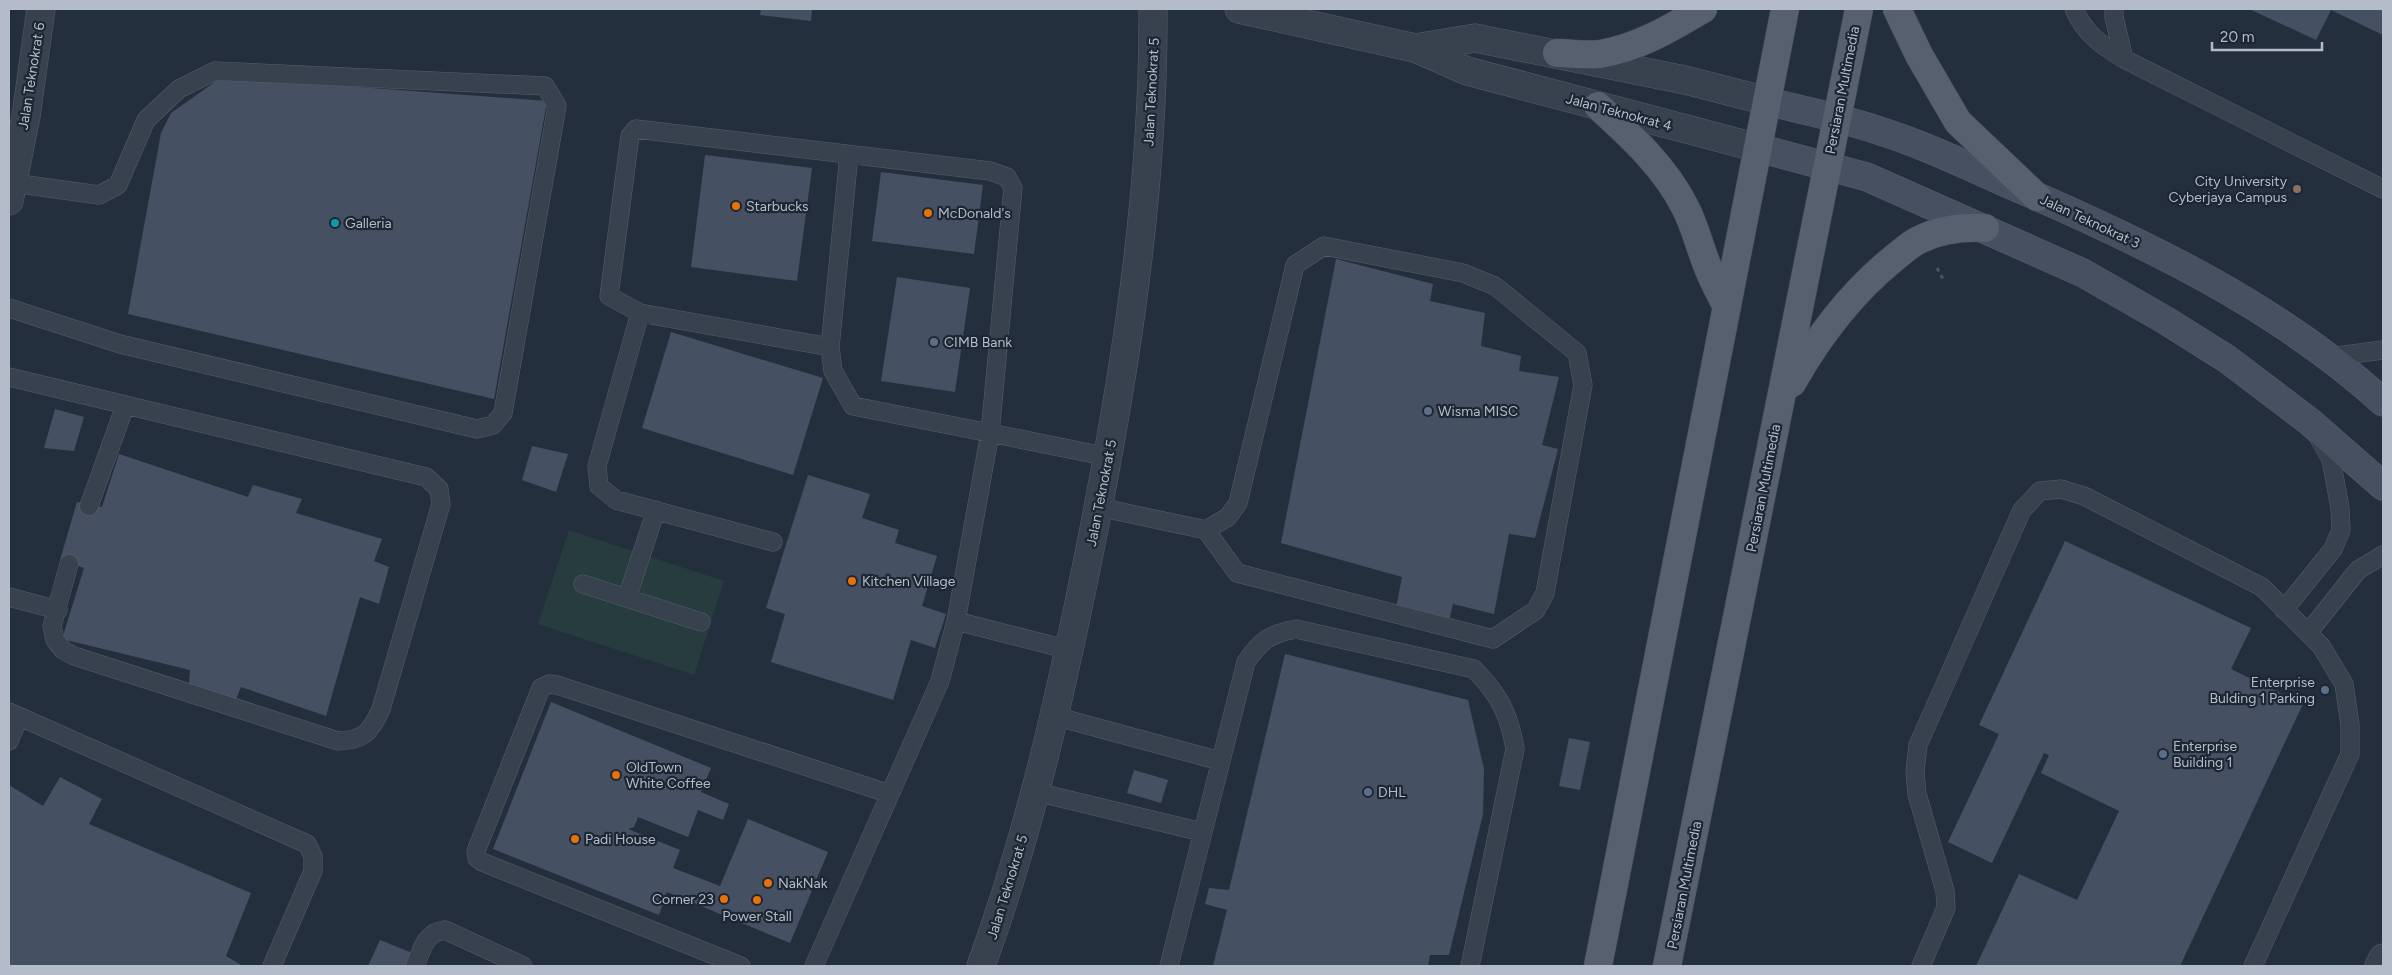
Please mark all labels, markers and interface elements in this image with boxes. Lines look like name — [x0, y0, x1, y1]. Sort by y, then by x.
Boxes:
scale bar — [2212, 20, 2322, 52]
street label: Jalan Teknokrat 6 — [15, 21, 48, 131]
street label: Persiaran Multimedia — [1822, 25, 1863, 155]
text: 20 m — [2220, 28, 2254, 46]
street label: Jalan Teknokrat 5 — [1140, 37, 1163, 147]
street label: Jalan Teknokrat 4 — [1564, 90, 1674, 135]
place label: City University Cyberjaya Campus — [2169, 173, 2288, 206]
marker: City University Cyberjaya Campus — [2291, 183, 2303, 195]
street label: Jalan Teknokrat 3 — [2037, 191, 2142, 252]
place label: Starbucks — [746, 198, 809, 215]
marker: Starbucks — [730, 200, 742, 212]
place label: McDonald's — [938, 205, 1011, 222]
marker: McDonald's — [922, 207, 934, 219]
place label: Galleria — [345, 215, 392, 232]
marker: Galleria — [329, 217, 341, 229]
place label: CIMB Bank — [944, 334, 1012, 351]
marker: CIMB Bank — [928, 336, 940, 348]
place label: Wisma MISC — [1438, 403, 1518, 420]
marker: Wisma MISC — [1422, 405, 1434, 417]
street label: Persiaran Multimedia — [1743, 423, 1784, 553]
street label: Jalan Teknokrat 5 — [1083, 438, 1120, 548]
place label: Kitchen Village — [862, 573, 956, 590]
marker: Kitchen Village — [846, 575, 858, 587]
place label: Enterprise Bulding 1 Parking — [2209, 674, 2315, 707]
marker: Enterprise Bulding 1 Parking — [2319, 684, 2331, 696]
place label: Enterprise Building 1 — [2173, 738, 2238, 771]
marker: Enterprise Building 1 — [2157, 748, 2169, 760]
place label: OldTown White Coffee — [626, 759, 711, 792]
marker: OldTown White Coffee — [610, 769, 622, 781]
place label: DHL — [1378, 784, 1406, 801]
marker: DHL — [1362, 786, 1374, 798]
street label: Persiaran Multimedia — [1664, 820, 1705, 950]
place label: Padi House — [585, 831, 656, 848]
marker: Padi House — [569, 833, 581, 845]
street label: Jalan Teknokrat 5 — [983, 833, 1031, 942]
place label: NakNak — [778, 875, 828, 892]
marker: NakNak — [762, 877, 774, 889]
place label: Corner 23 — [652, 891, 714, 908]
marker: Corner 23 — [718, 893, 730, 905]
marker: Power Stall — [751, 894, 763, 906]
place label: Power Stall — [722, 908, 792, 925]

